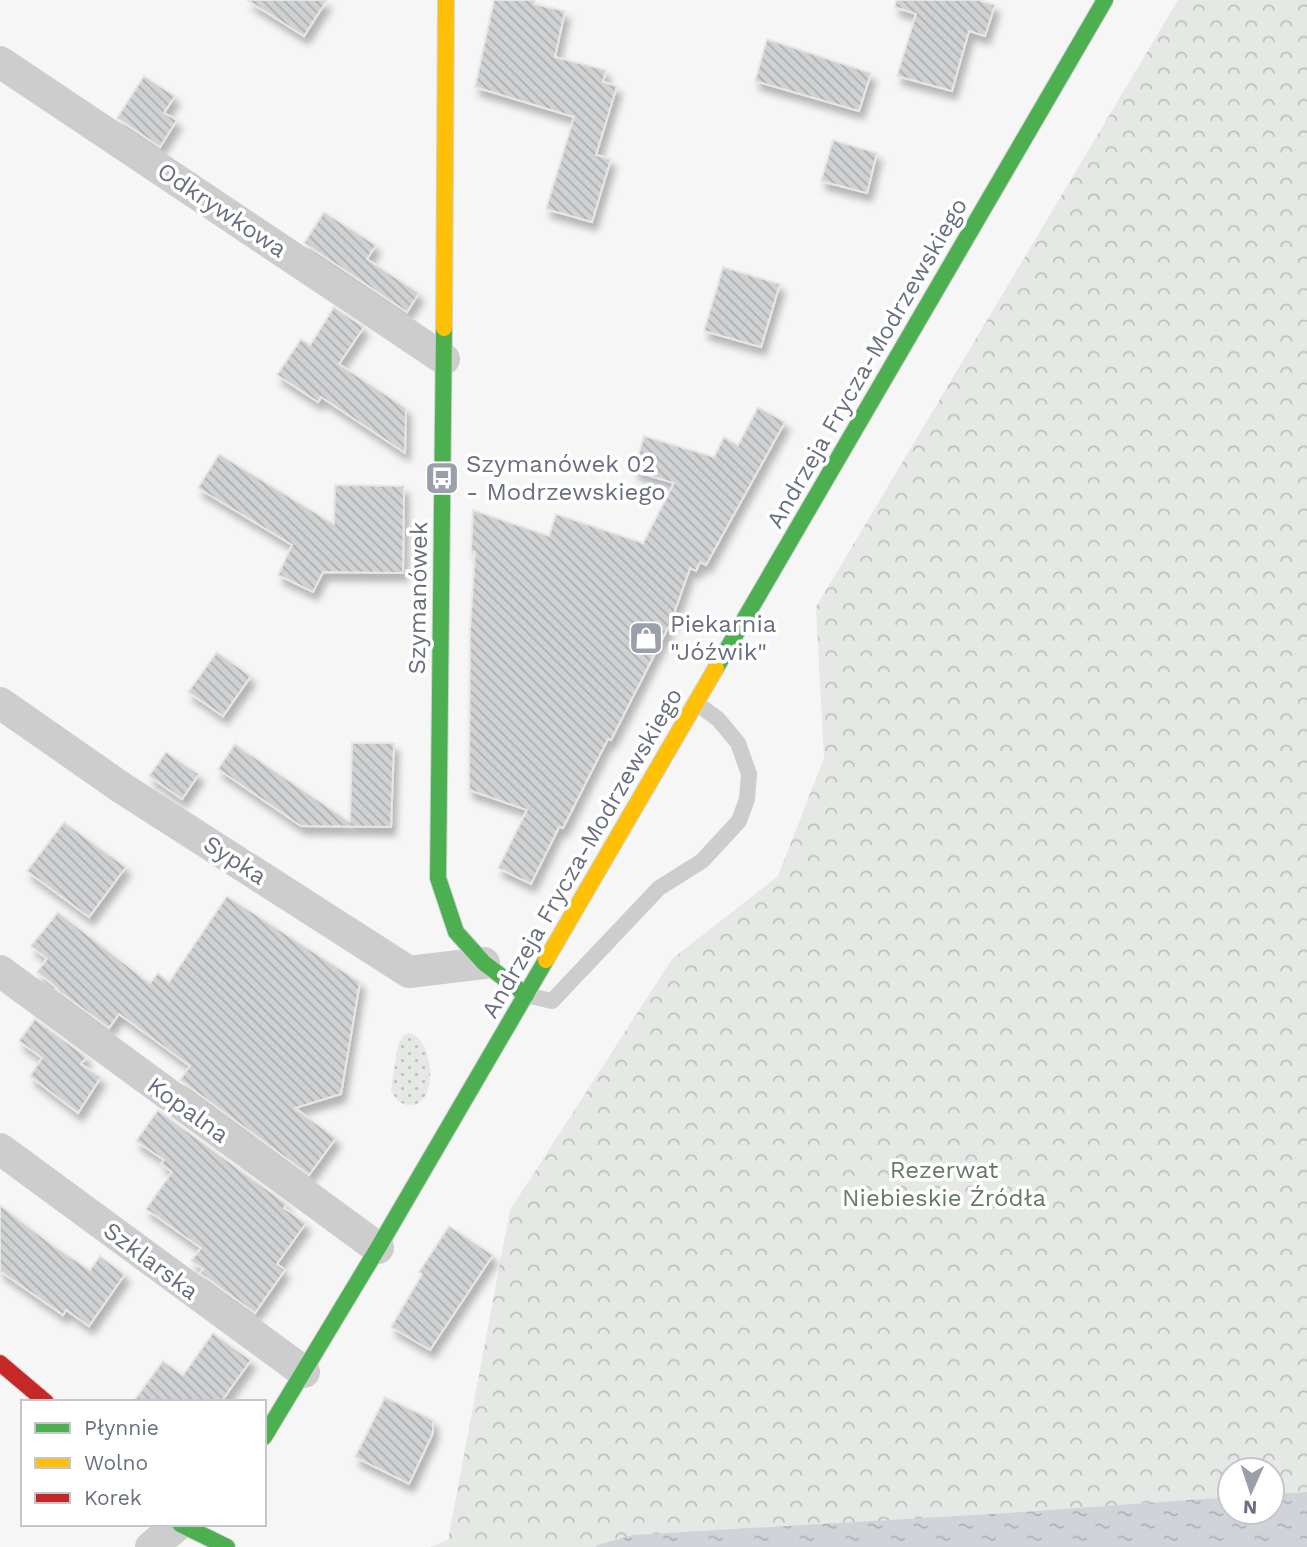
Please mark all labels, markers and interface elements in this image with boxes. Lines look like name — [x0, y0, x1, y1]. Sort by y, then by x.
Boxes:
street label: Odkrywkowa — [152, 157, 292, 263]
street label: Andrzeja Frycza-Modrzewskiego — [761, 193, 973, 533]
place label: Szymanówek 02 - Modrzewskiego — [466, 450, 666, 506]
bus stop icon: Szymanówek 02 - Modrzewskiego — [423, 459, 461, 497]
street label: Szymanówek — [403, 521, 433, 675]
place label: Piekarnia "Jóźwik" — [670, 610, 776, 666]
shop icon: Piekarnia "Jóźwik" — [627, 619, 665, 657]
street label: Andrzeja Frycza-Modrzewskiego — [476, 683, 688, 1023]
street label: Sypka — [198, 829, 272, 891]
street label: Kopalna — [142, 1071, 234, 1149]
park label: Rezerwat Niebieskie Źródła — [842, 1156, 1046, 1212]
street label: Szklarska — [98, 1216, 204, 1306]
legend — [21, 1400, 266, 1526]
text: Płynnie — [84, 1415, 159, 1440]
text: Wolno — [84, 1450, 148, 1475]
north arrow — [1216, 1456, 1286, 1526]
text: Korek — [84, 1485, 142, 1510]
text: N — [1242, 1496, 1258, 1519]

